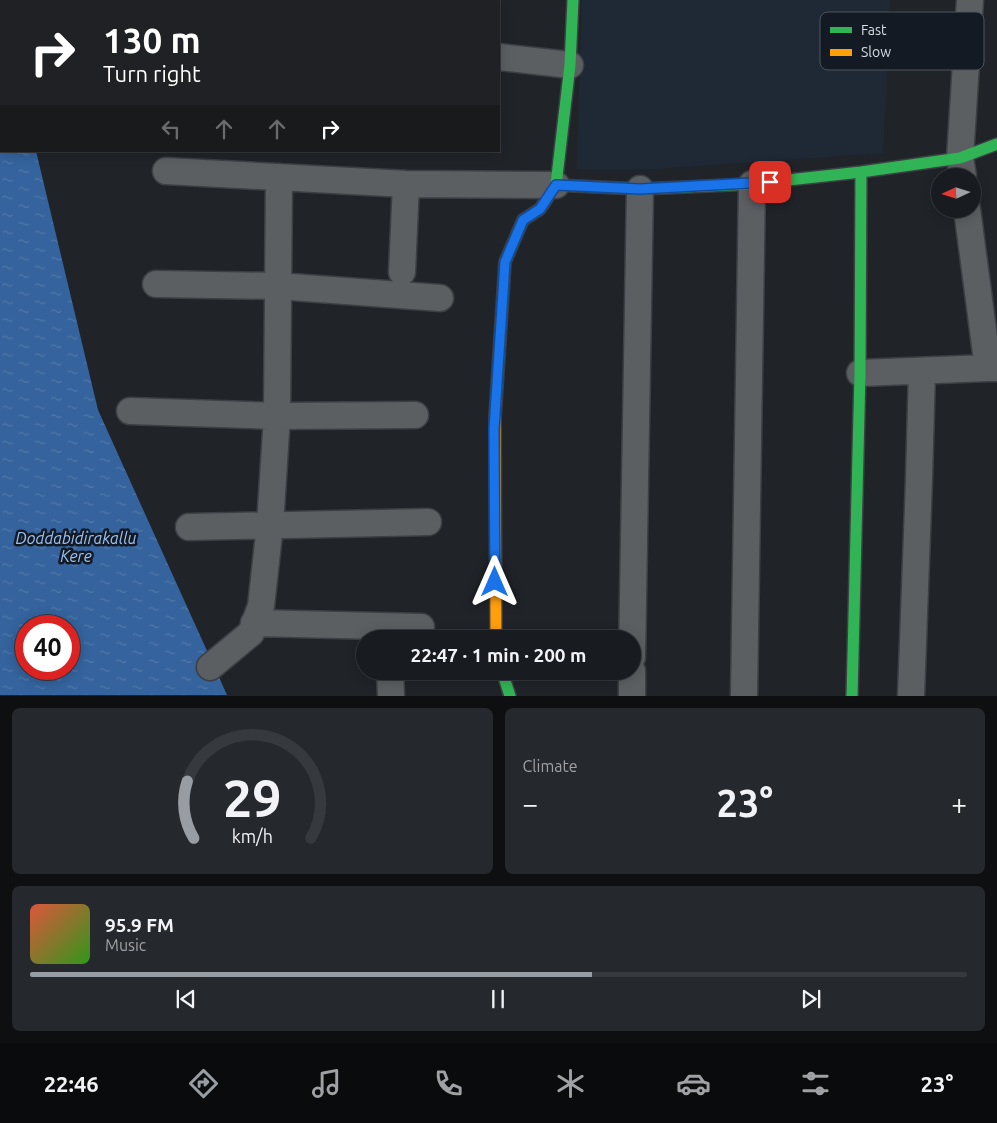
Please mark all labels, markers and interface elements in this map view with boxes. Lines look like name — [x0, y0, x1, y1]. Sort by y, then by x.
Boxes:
legend — [820, 12, 984, 70]
icon: right — [20, 20, 85, 85]
text: 130 m — [103, 20, 201, 60]
text: Fast — [861, 22, 887, 38]
text: Slow — [861, 44, 891, 60]
text: Turn right — [103, 61, 201, 86]
icon: left — [157, 115, 185, 143]
icon: ahead — [210, 115, 238, 143]
icon: ahead — [263, 115, 291, 143]
icon: right — [316, 115, 344, 143]
pin — [749, 161, 791, 203]
icon: arrive — [756, 168, 784, 196]
north arrow — [931, 168, 981, 218]
map controls — [931, 168, 981, 218]
water label: Doddabidirakallu Kere — [16, 529, 137, 565]
position arrow — [468, 555, 520, 607]
speed limit sign: 40 — [15, 615, 80, 680]
text: 22:47 · 1 min · 200 m — [411, 644, 586, 666]
text: Climate — [523, 757, 578, 775]
text: 29 — [223, 769, 282, 827]
text: 23° — [717, 782, 773, 824]
text: − — [523, 788, 538, 819]
text: + — [951, 788, 967, 819]
text: km/h — [232, 826, 273, 846]
text: 95.9 FM — [105, 914, 174, 936]
text: Music — [105, 936, 146, 954]
icon: previous — [172, 985, 200, 1013]
icon: pause — [484, 985, 512, 1013]
icon: next — [797, 985, 825, 1013]
icon: directions — [186, 1066, 221, 1101]
icon: music — [309, 1066, 344, 1101]
icon: phone — [431, 1066, 466, 1101]
icon: climate — [553, 1066, 588, 1101]
icon: car — [676, 1066, 711, 1101]
icon: filters — [798, 1066, 833, 1101]
text: 22:46 — [44, 1071, 99, 1096]
text: 23° — [921, 1071, 953, 1096]

